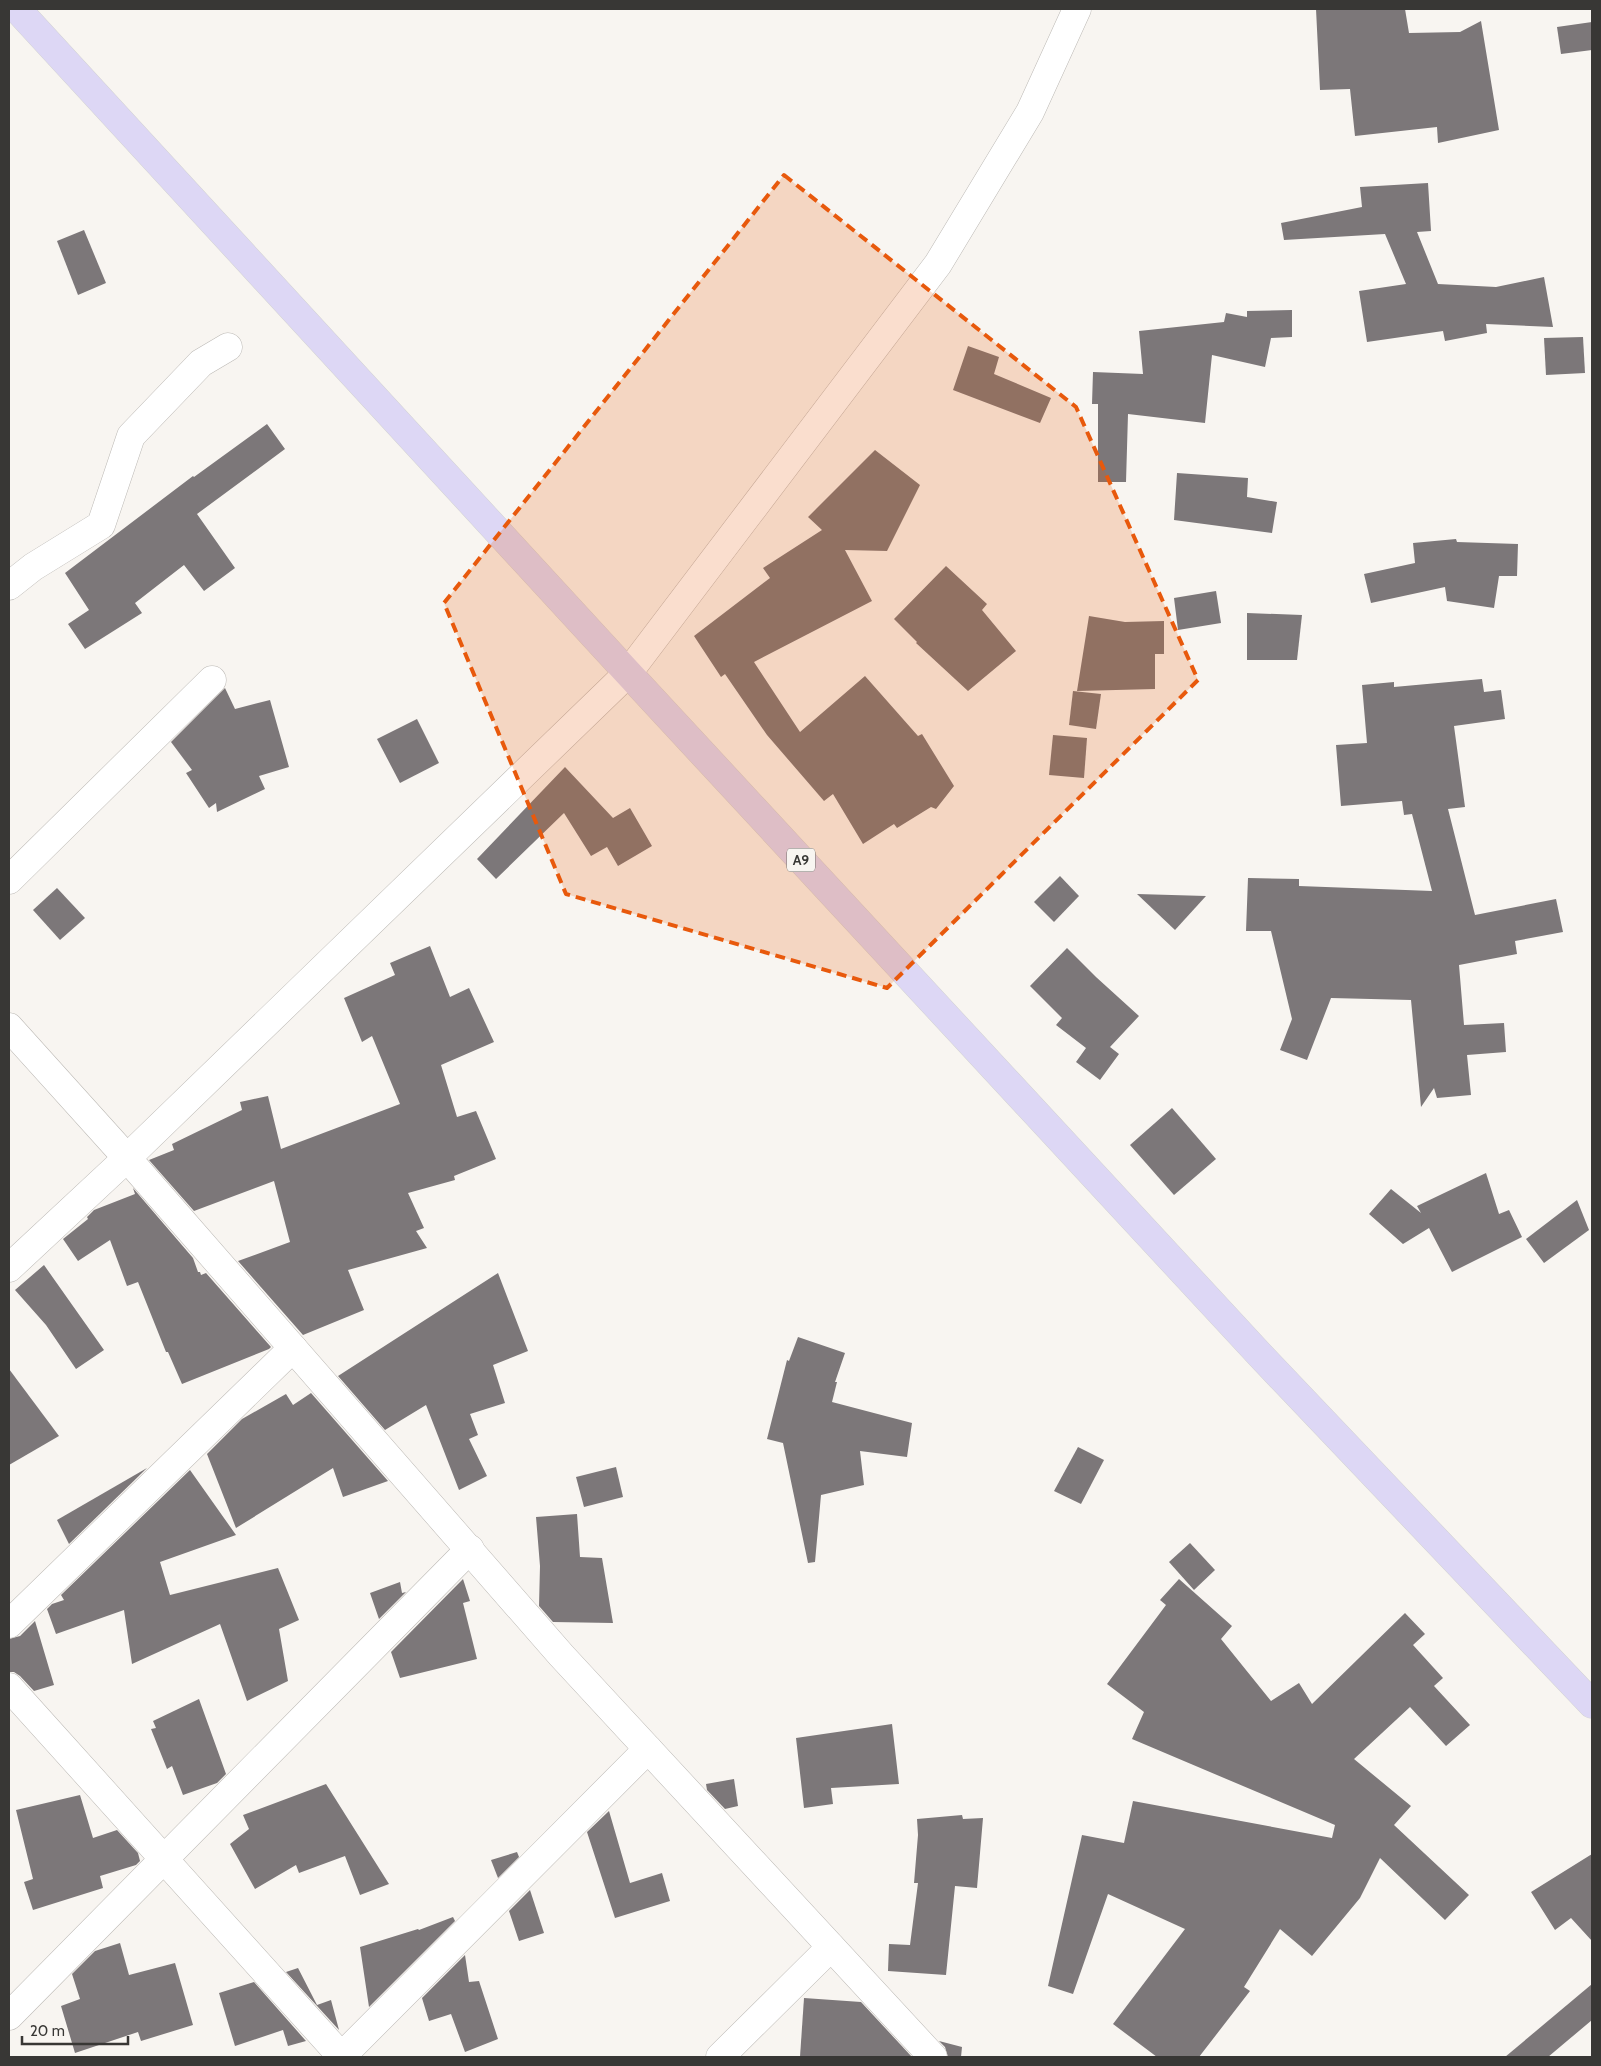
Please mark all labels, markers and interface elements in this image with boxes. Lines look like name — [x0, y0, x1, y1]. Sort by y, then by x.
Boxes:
road number: A9 — [787, 848, 815, 872]
scale bar — [22, 2014, 129, 2046]
text: 20 m — [30, 2022, 65, 2040]

